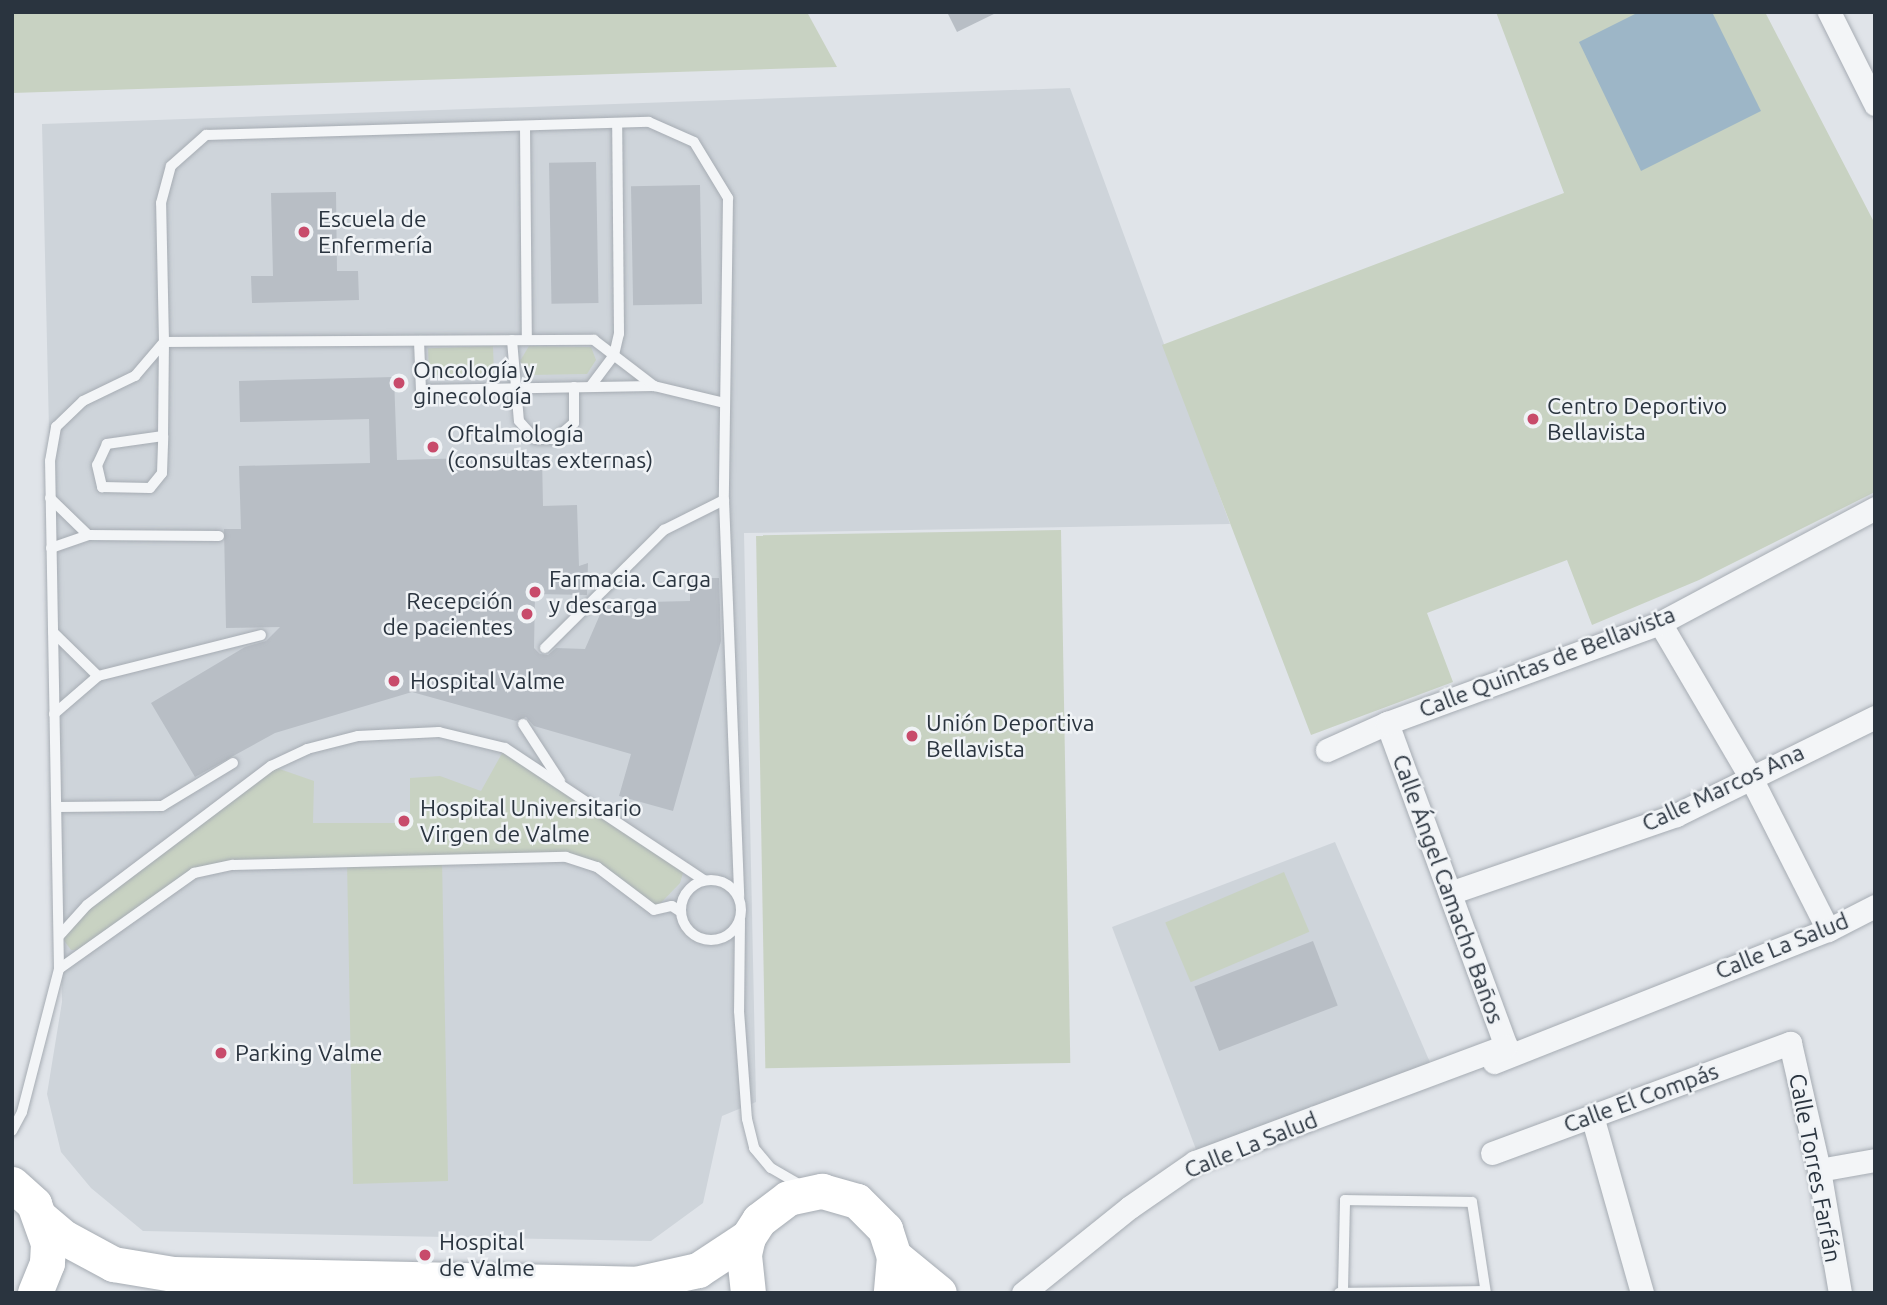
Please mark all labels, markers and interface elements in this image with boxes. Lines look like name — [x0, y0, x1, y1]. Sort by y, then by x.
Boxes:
place label: Escuela de Enfermería — [318, 205, 433, 259]
marker: Escuela de Enfermería — [296, 224, 312, 240]
place label: Oncología y ginecología — [413, 356, 535, 410]
marker: Oncología y ginecología — [391, 375, 407, 391]
place label: Centro Deportivo Bellavista — [1547, 392, 1727, 446]
marker: Centro Deportivo Bellavista — [1525, 411, 1541, 427]
place label: Oftalmología (consultas externas) — [447, 420, 653, 474]
marker: Oftalmología (consultas externas) — [425, 439, 441, 455]
place label: Farmacia. Carga y descarga — [549, 565, 711, 619]
marker: Farmacia. Carga y descarga — [527, 584, 543, 600]
place label: Recepción de pacientes — [383, 587, 513, 641]
street label: Calle Quintas de Bellavista — [1415, 600, 1679, 724]
marker: Recepción de pacientes — [519, 606, 535, 622]
place label: Hospital Valme — [410, 667, 565, 695]
marker: Hospital Valme — [384, 671, 404, 691]
place label: Unión Deportiva Bellavista — [926, 709, 1094, 763]
marker: Unión Deportiva Bellavista — [904, 728, 920, 744]
street label: Calle Marcos Ana — [1638, 738, 1808, 838]
street label: Calle Ángel Camacho Baños — [1386, 751, 1510, 1027]
place label: Hospital Universitario Virgen de Valme — [420, 794, 642, 848]
marker: Hospital Universitario Virgen de Valme — [394, 811, 414, 831]
street label: Calle La Salud — [1711, 907, 1853, 985]
place label: Parking Valme — [235, 1039, 383, 1067]
marker: Parking Valme — [213, 1045, 229, 1061]
street label: Calle El Compás — [1560, 1057, 1722, 1139]
street label: Calle Torres Farfán — [1783, 1071, 1847, 1265]
street label: Calle La Salud — [1180, 1106, 1322, 1184]
place label: Hospital de Valme — [439, 1228, 535, 1282]
marker: Hospital de Valme — [417, 1247, 433, 1263]

